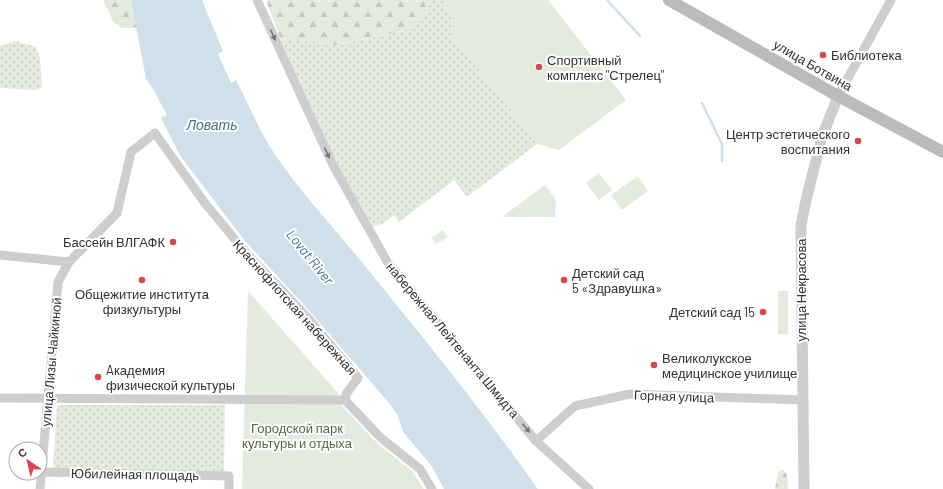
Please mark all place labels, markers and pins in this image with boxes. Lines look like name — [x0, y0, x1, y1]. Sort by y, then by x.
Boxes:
place label: Библиотека — [831, 47, 902, 63]
marker: Библиотека — [818, 50, 828, 60]
place label: Спортивный комплекс "Стрелец" — [547, 52, 665, 83]
marker: Спортивный комплекс "Стрелец" — [534, 62, 544, 72]
place label: Центр эстетического воспитания — [726, 126, 850, 157]
marker: Центр эстетического воспитания — [853, 136, 863, 146]
place label: Бассейн ВЛГАФК — [63, 234, 165, 250]
marker: Бассейн ВЛГАФК — [168, 237, 178, 247]
place label: Детский сад 5 «Здравушка» — [572, 265, 662, 296]
marker: Общежитие института физкультуры — [137, 275, 147, 285]
marker: Детский сад 5 «Здравушка» — [559, 275, 569, 285]
place label: Общежитие института физкультуры — [75, 286, 210, 317]
place label: Детский сад 15 — [669, 304, 755, 320]
marker: Детский сад 15 — [758, 307, 768, 317]
place label: Великолукское медицинское училище — [662, 350, 797, 381]
marker: Великолукское медицинское училище — [649, 360, 659, 370]
place label: Aкадемия физической культуры — [106, 362, 235, 393]
marker: Aкадемия физической культуры — [93, 372, 103, 382]

